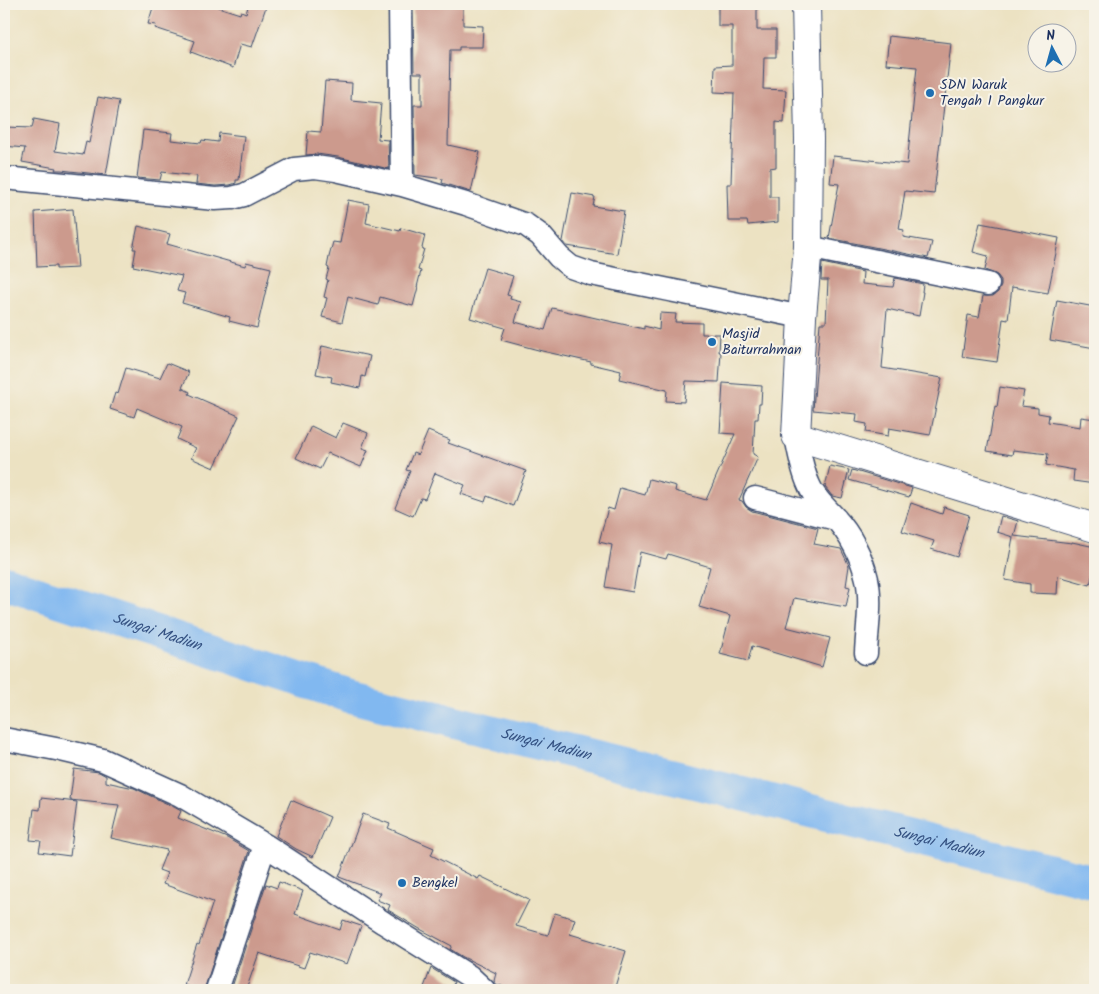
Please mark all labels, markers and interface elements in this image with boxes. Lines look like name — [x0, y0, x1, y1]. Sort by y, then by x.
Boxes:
north arrow — [1026, 22, 1076, 72]
text: N — [1045, 25, 1056, 47]
place label: SDN Waruk Tengah 1 Pangkur — [940, 74, 1045, 112]
marker: SDN Waruk Tengah 1 Pangkur — [924, 87, 936, 99]
place label: Masjid Baiturrahman — [722, 323, 801, 361]
marker: Masjid Baiturrahman — [706, 336, 718, 348]
water label: Sungai Madiun — [109, 607, 205, 659]
water label: Sungai Madiun — [498, 722, 594, 768]
water label: Sungai Madiun — [891, 820, 987, 866]
place label: Bengkel — [412, 872, 458, 894]
marker: Bengkel — [396, 877, 408, 889]

